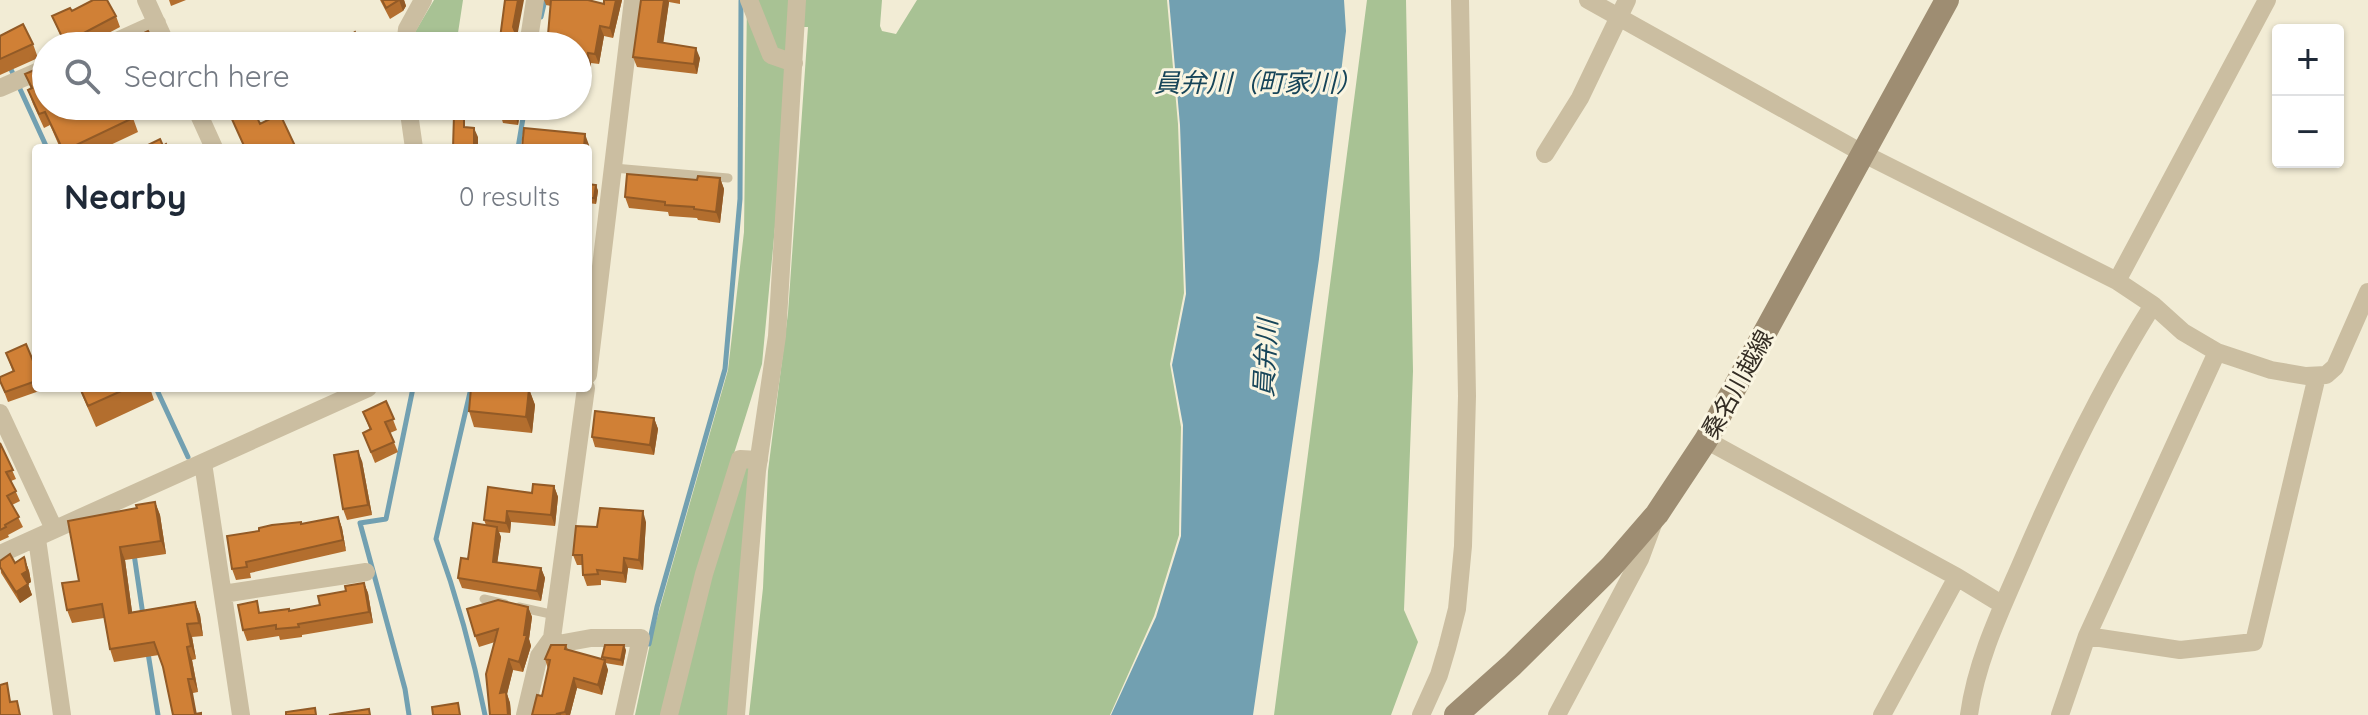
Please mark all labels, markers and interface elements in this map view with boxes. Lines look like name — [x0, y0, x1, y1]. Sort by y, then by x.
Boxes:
map controls — [2272, 24, 2344, 168]
button: + — [2272, 24, 2344, 96]
search box — [32, 32, 592, 120]
icon: search — [60, 54, 104, 98]
text: Search here — [124, 57, 290, 95]
water label: 員弁川（町家川） — [1154, 66, 1362, 99]
button: − — [2272, 96, 2344, 168]
text: Nearby — [64, 175, 187, 218]
text: 0 results — [459, 180, 560, 213]
water label: 員弁川 — [1246, 315, 1284, 398]
street label: 桑名川越線 — [1695, 324, 1779, 444]

